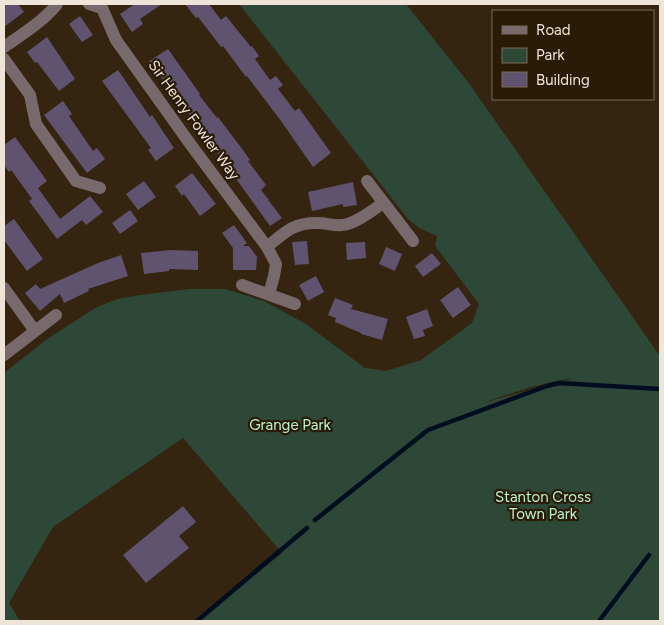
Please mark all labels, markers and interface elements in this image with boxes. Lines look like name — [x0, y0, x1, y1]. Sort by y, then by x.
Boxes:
legend — [492, 10, 654, 100]
text: Road — [536, 21, 571, 39]
text: Park — [536, 46, 565, 64]
street label: Sir Henry Fowler Way — [144, 57, 244, 184]
text: Building — [536, 71, 590, 89]
park label: Grange Park — [249, 416, 332, 434]
park label: Stanton Cross Town Park — [495, 488, 591, 523]

